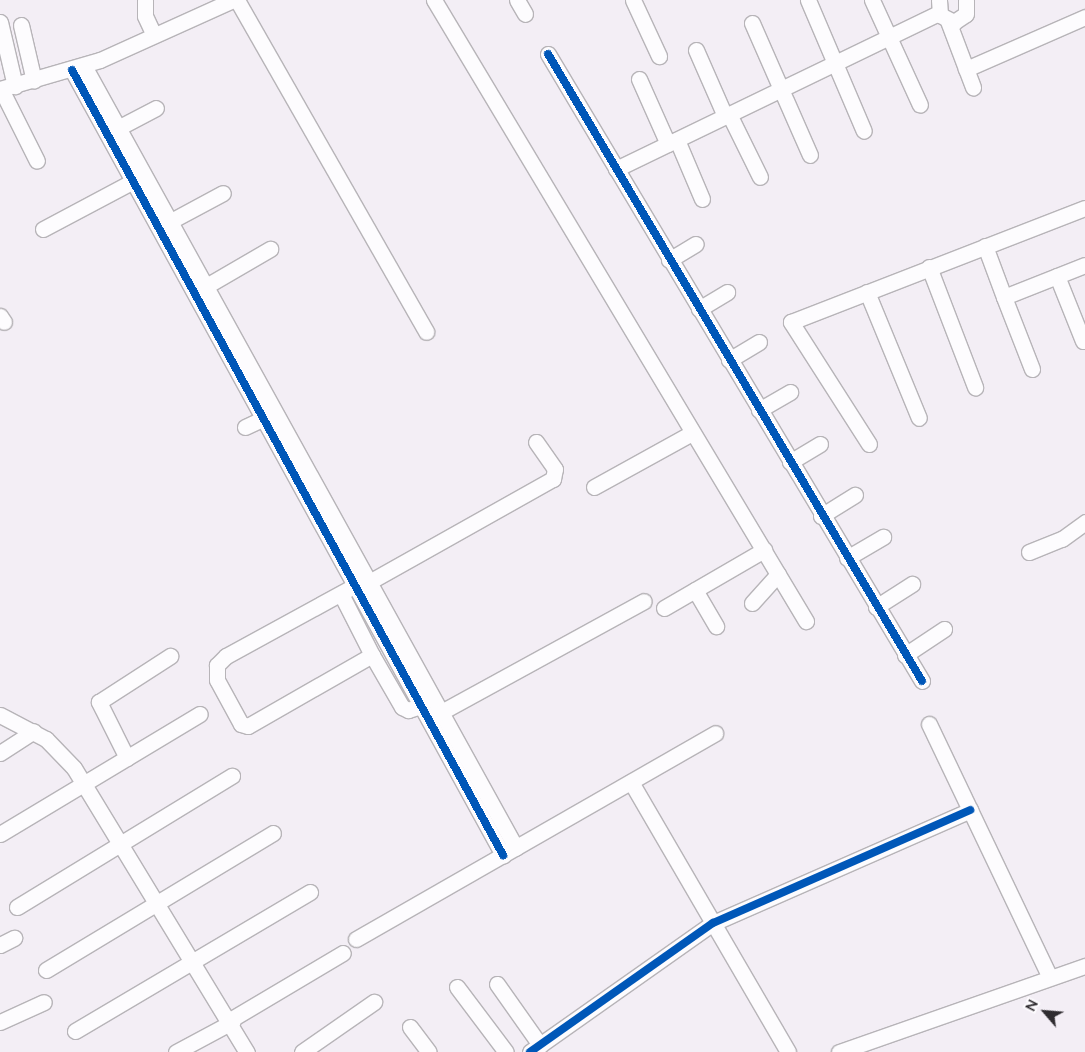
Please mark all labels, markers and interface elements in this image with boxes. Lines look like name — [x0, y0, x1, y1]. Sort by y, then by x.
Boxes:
north arrow — [1020, 987, 1070, 1037]
text: N — [1021, 996, 1041, 1014]

